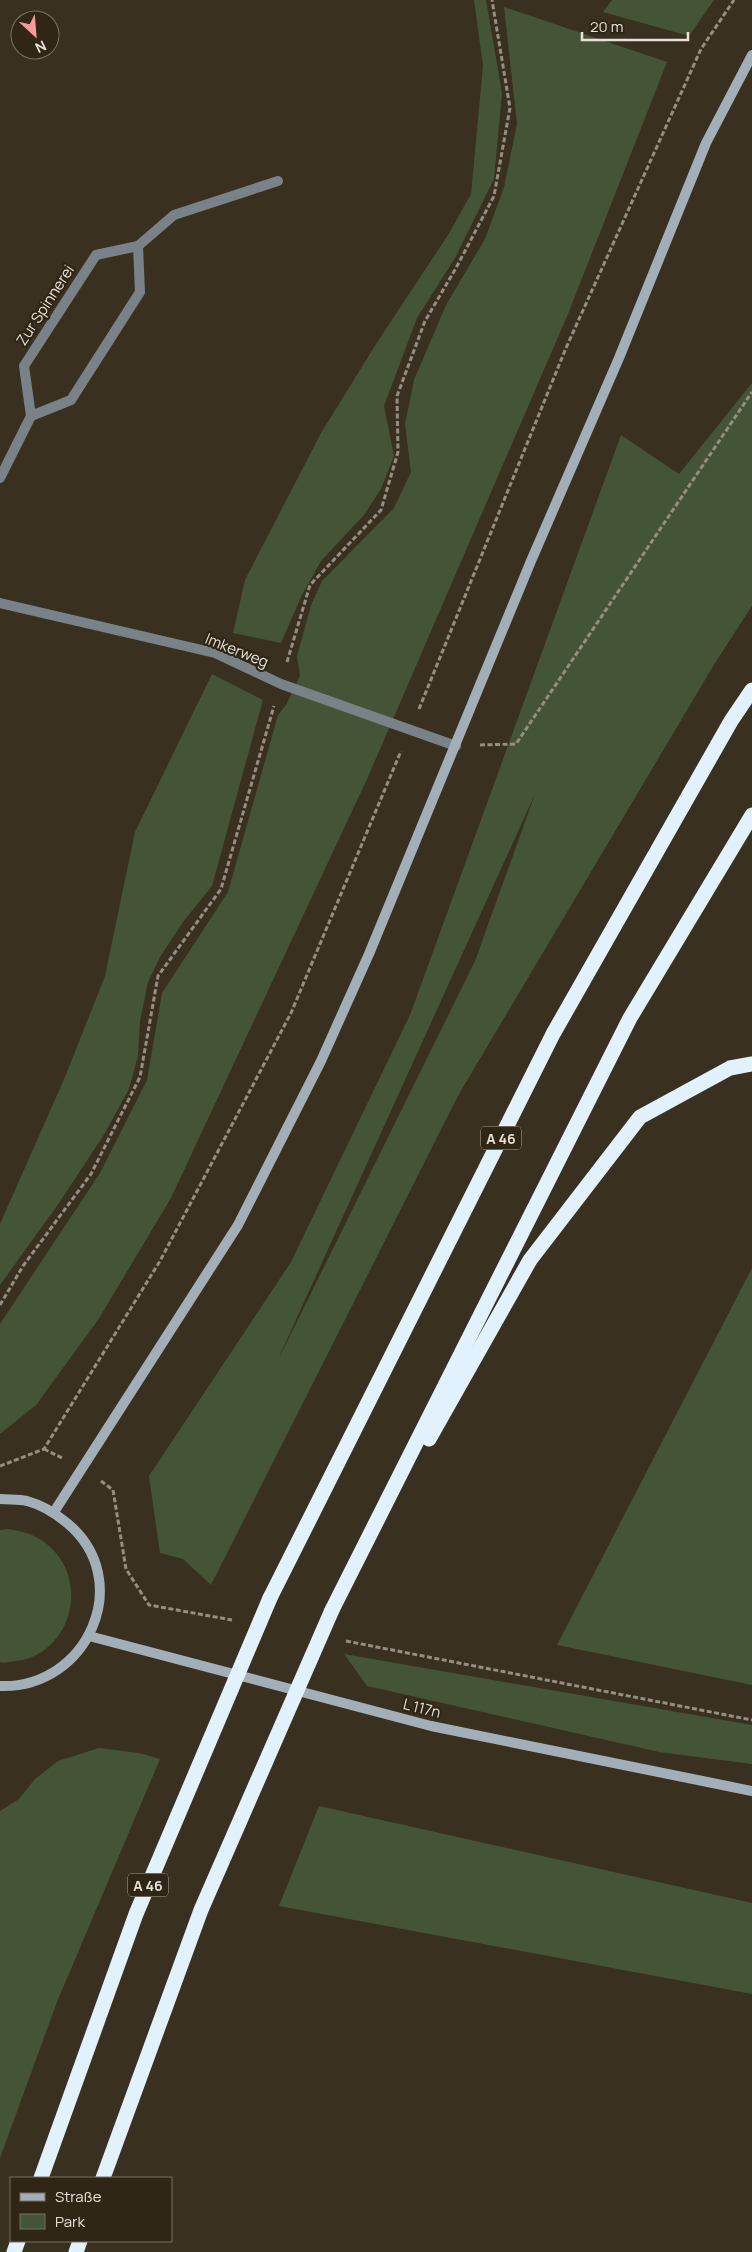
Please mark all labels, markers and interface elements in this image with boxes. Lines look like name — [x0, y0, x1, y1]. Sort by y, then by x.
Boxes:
north arrow — [10, 10, 60, 60]
scale bar — [582, 10, 688, 42]
text: 20 m — [590, 16, 623, 37]
text: N — [32, 36, 50, 58]
street label: Zur Spinnerei — [11, 261, 79, 349]
street label: Imkerweg — [202, 628, 272, 672]
road number: A 46 — [481, 1126, 521, 1150]
street label: L 117n — [401, 1693, 443, 1723]
road number: A 46 — [128, 1874, 168, 1896]
legend — [10, 2177, 172, 2242]
text: Straße — [55, 2186, 102, 2207]
text: Park — [55, 2211, 85, 2232]

